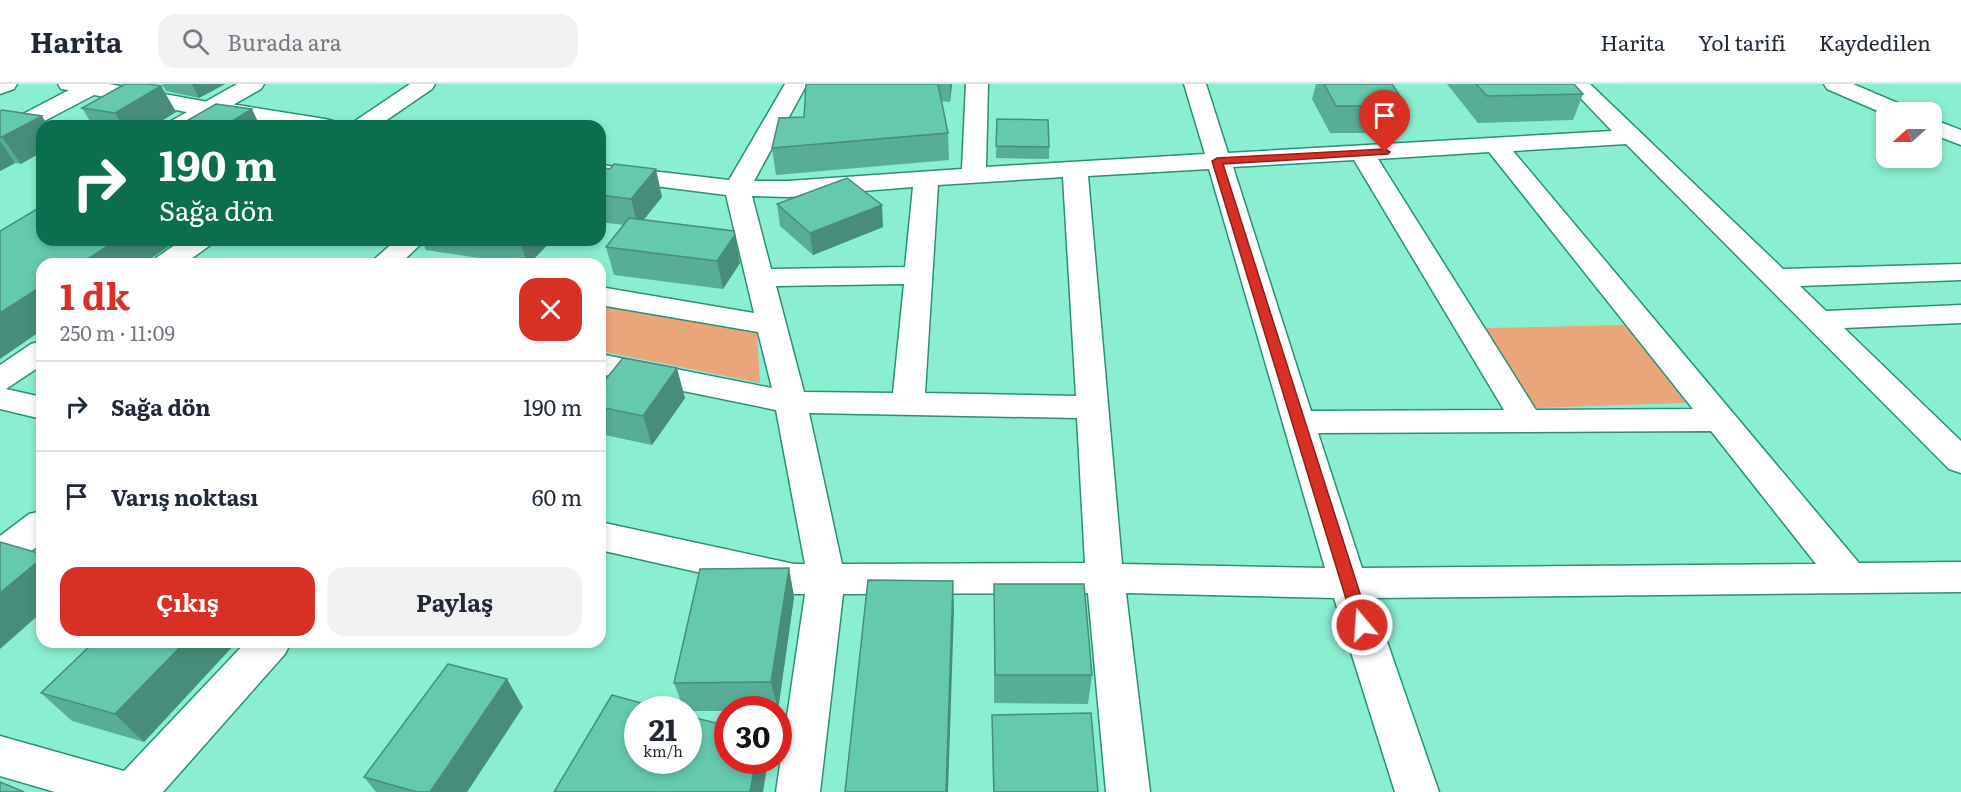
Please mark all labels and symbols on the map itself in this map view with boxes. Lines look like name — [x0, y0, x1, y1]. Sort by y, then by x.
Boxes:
pin — [1359, 90, 1410, 152]
north arrow — [1876, 102, 1942, 168]
position arrow — [1330, 593, 1394, 657]
speed limit sign: 30 — [714, 696, 792, 774]

